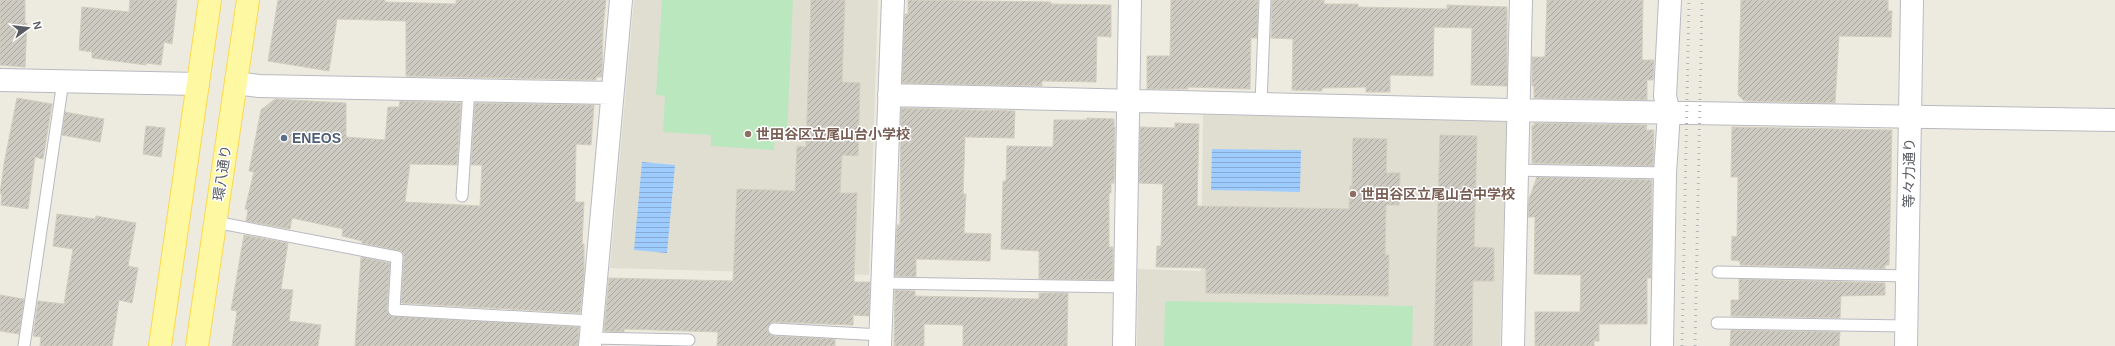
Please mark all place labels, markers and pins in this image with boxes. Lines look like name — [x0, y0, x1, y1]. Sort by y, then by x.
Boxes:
place label: 世田谷区立尾山台小学校 — [756, 126, 910, 142]
marker: 世田谷区立尾山台小学校 — [743, 129, 753, 139]
place label: ENEOS — [292, 130, 341, 146]
marker: ENEOS — [279, 133, 289, 143]
place label: 世田谷区立尾山台中学校 — [1361, 186, 1515, 202]
marker: 世田谷区立尾山台中学校 — [1348, 189, 1358, 199]

